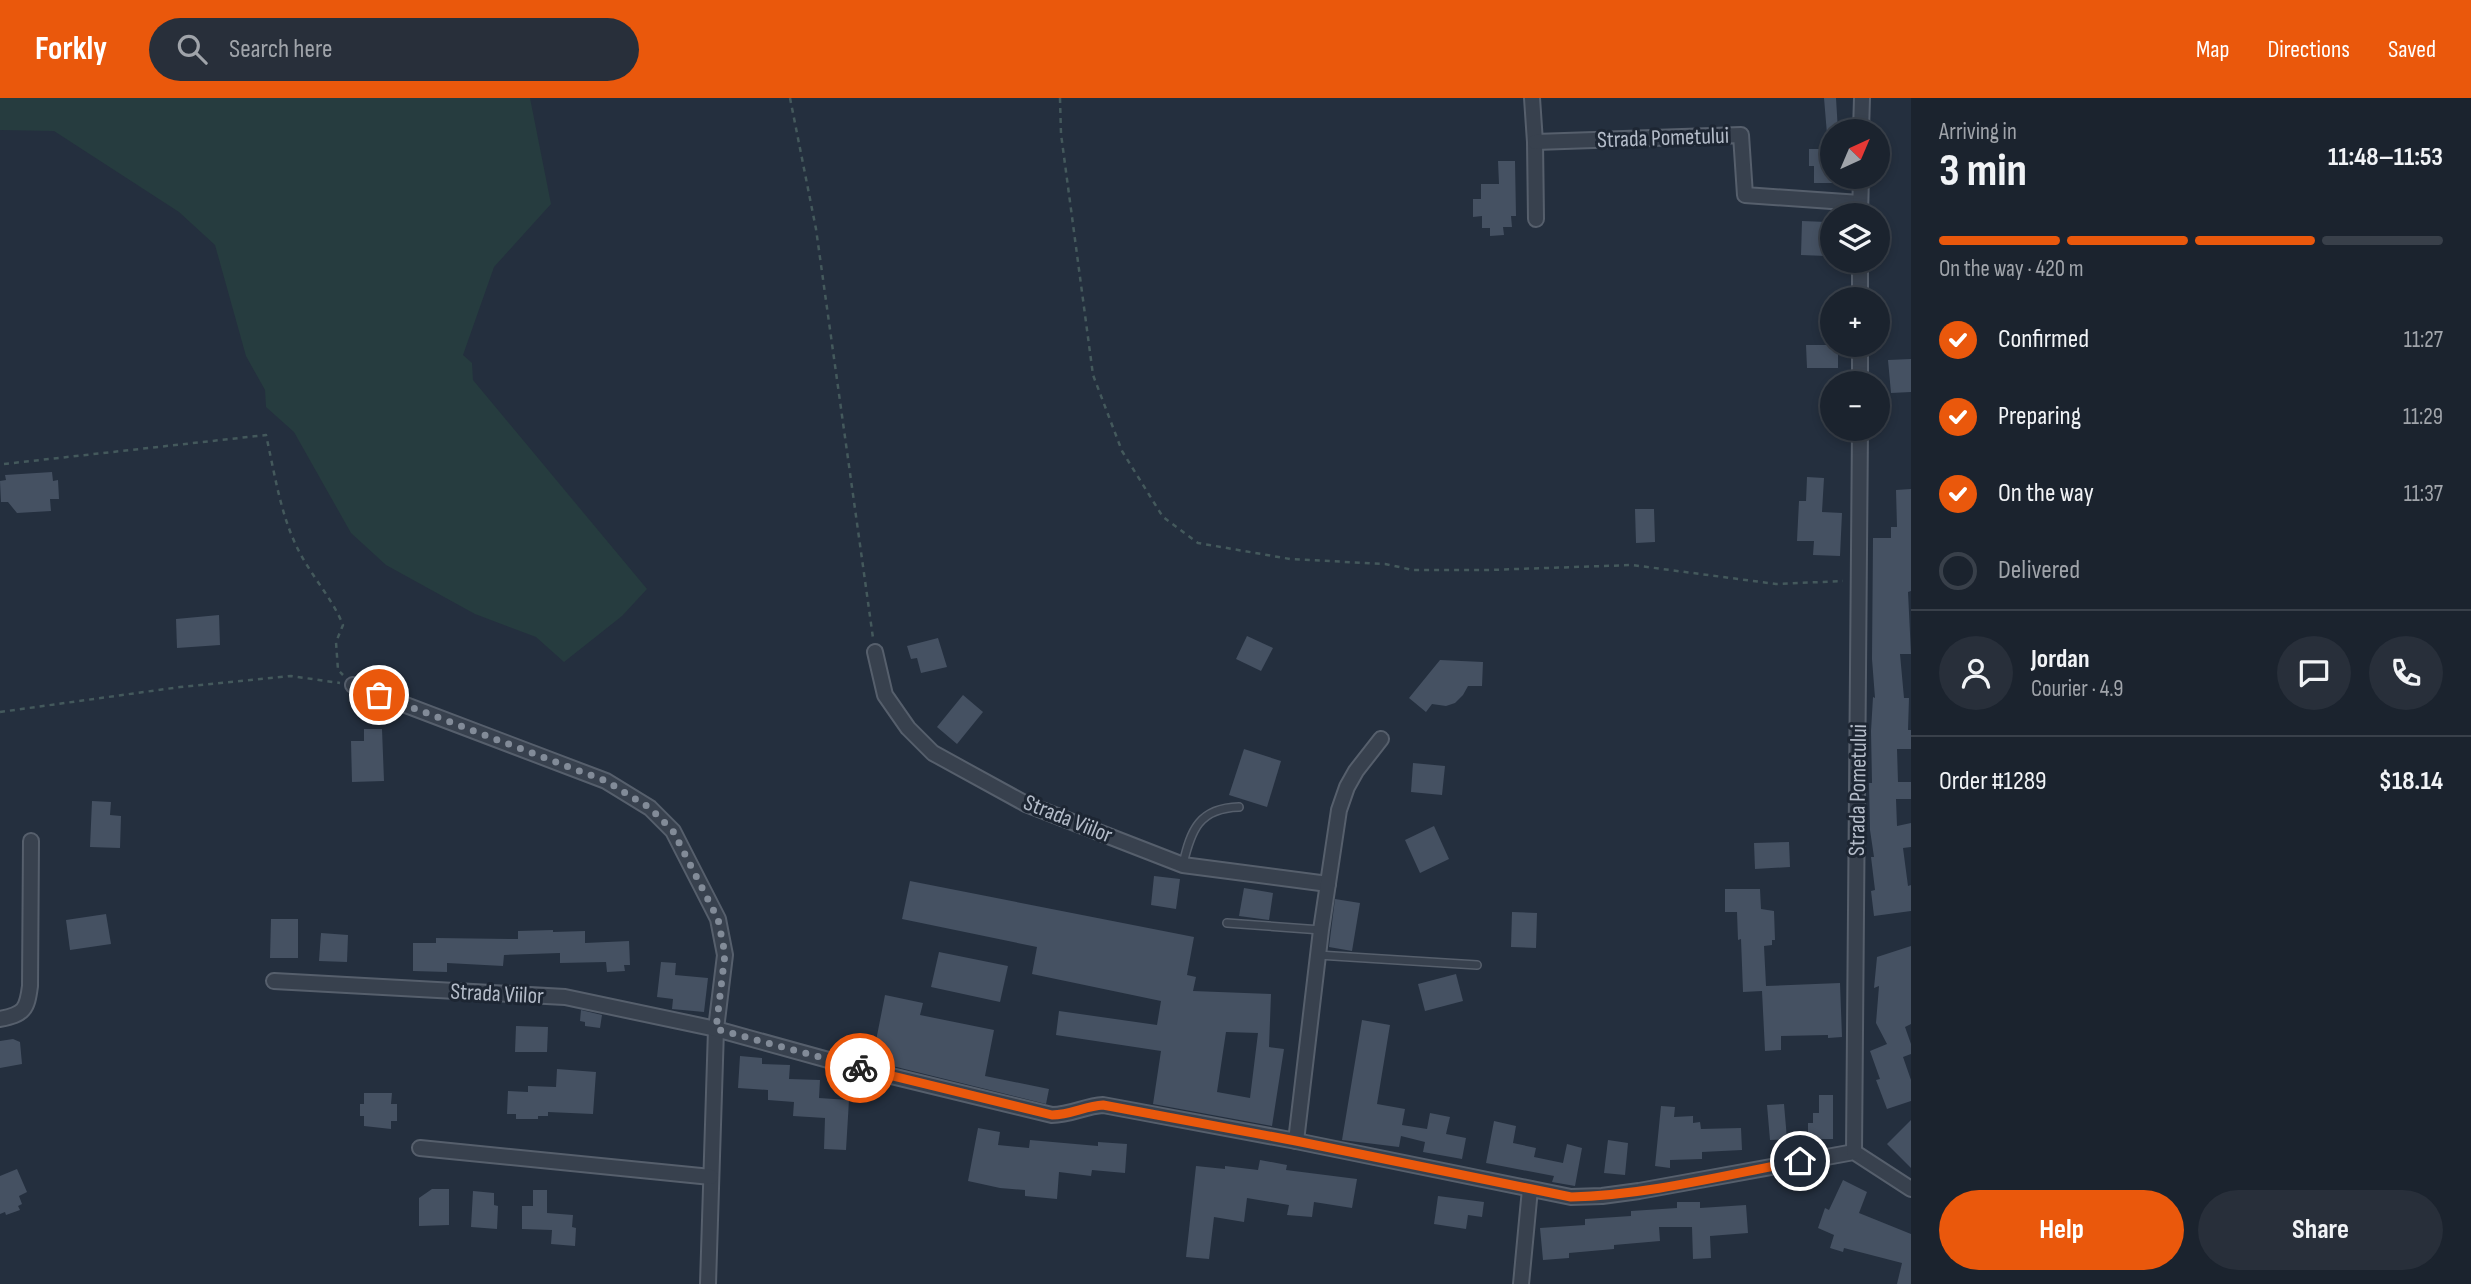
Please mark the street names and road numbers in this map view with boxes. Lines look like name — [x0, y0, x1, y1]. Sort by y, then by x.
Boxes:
street label: Strada Pometului — [1597, 122, 1729, 154]
street label: Strada Pometului — [1843, 724, 1873, 856]
street label: Strada Viilor — [1019, 789, 1117, 850]
street label: Strada Viilor — [450, 978, 545, 1010]

